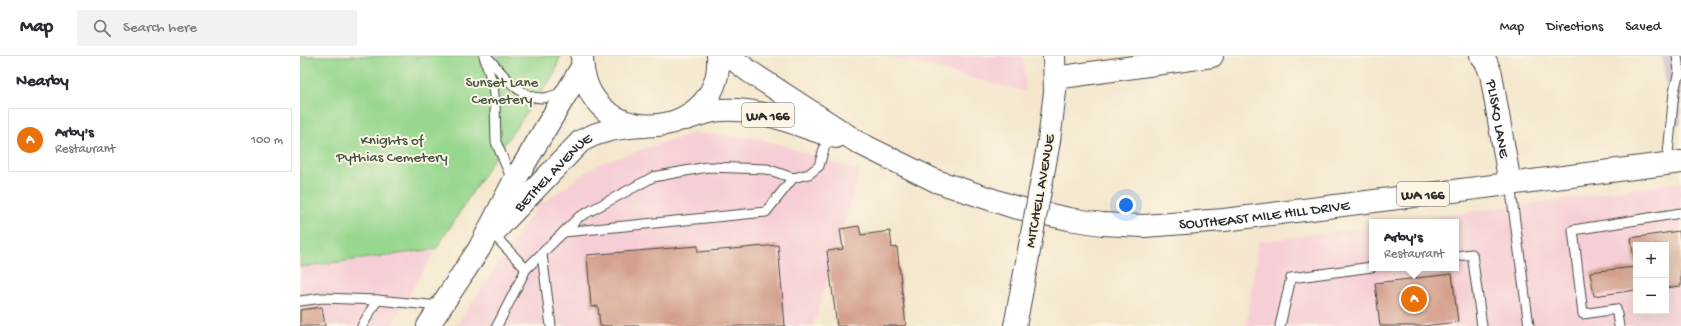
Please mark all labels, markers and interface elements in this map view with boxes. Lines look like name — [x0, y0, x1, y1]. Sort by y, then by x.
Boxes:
search box — [77, 10, 357, 46]
text: Map — [20, 16, 53, 39]
icon: search — [91, 17, 113, 39]
text: Search here — [123, 19, 197, 37]
text: Map — [1500, 19, 1524, 36]
text: Directions — [1546, 19, 1603, 36]
text: Saved — [1625, 19, 1661, 36]
text: Nearby — [16, 72, 69, 92]
park label: Sunset Lane Cemetery — [466, 74, 539, 109]
street label: PLISKO LANE — [1481, 78, 1512, 160]
road number: WA 166 — [742, 103, 794, 127]
text: Arby's — [55, 124, 94, 142]
street label: BETHEL AVENUE — [511, 130, 596, 217]
park label: Knights of Pythias Cemetery — [335, 132, 448, 167]
text: A — [26, 133, 34, 148]
text: 100 m — [251, 133, 283, 148]
street label: MITCHELL AVENUE — [1022, 133, 1060, 249]
text: Restaurant — [55, 142, 115, 157]
road number: WA 166 — [1397, 182, 1449, 206]
your location — [1116, 195, 1136, 215]
street label: SOUTHEAST MILE HILL DRIVE — [1178, 197, 1351, 234]
popup — [1369, 219, 1459, 271]
text: Arby's — [1384, 229, 1423, 247]
map controls — [1633, 242, 1669, 314]
button: + — [1633, 242, 1669, 278]
text: Restaurant — [1384, 247, 1444, 262]
button: − — [1633, 278, 1669, 314]
pin: A — [1401, 284, 1427, 314]

